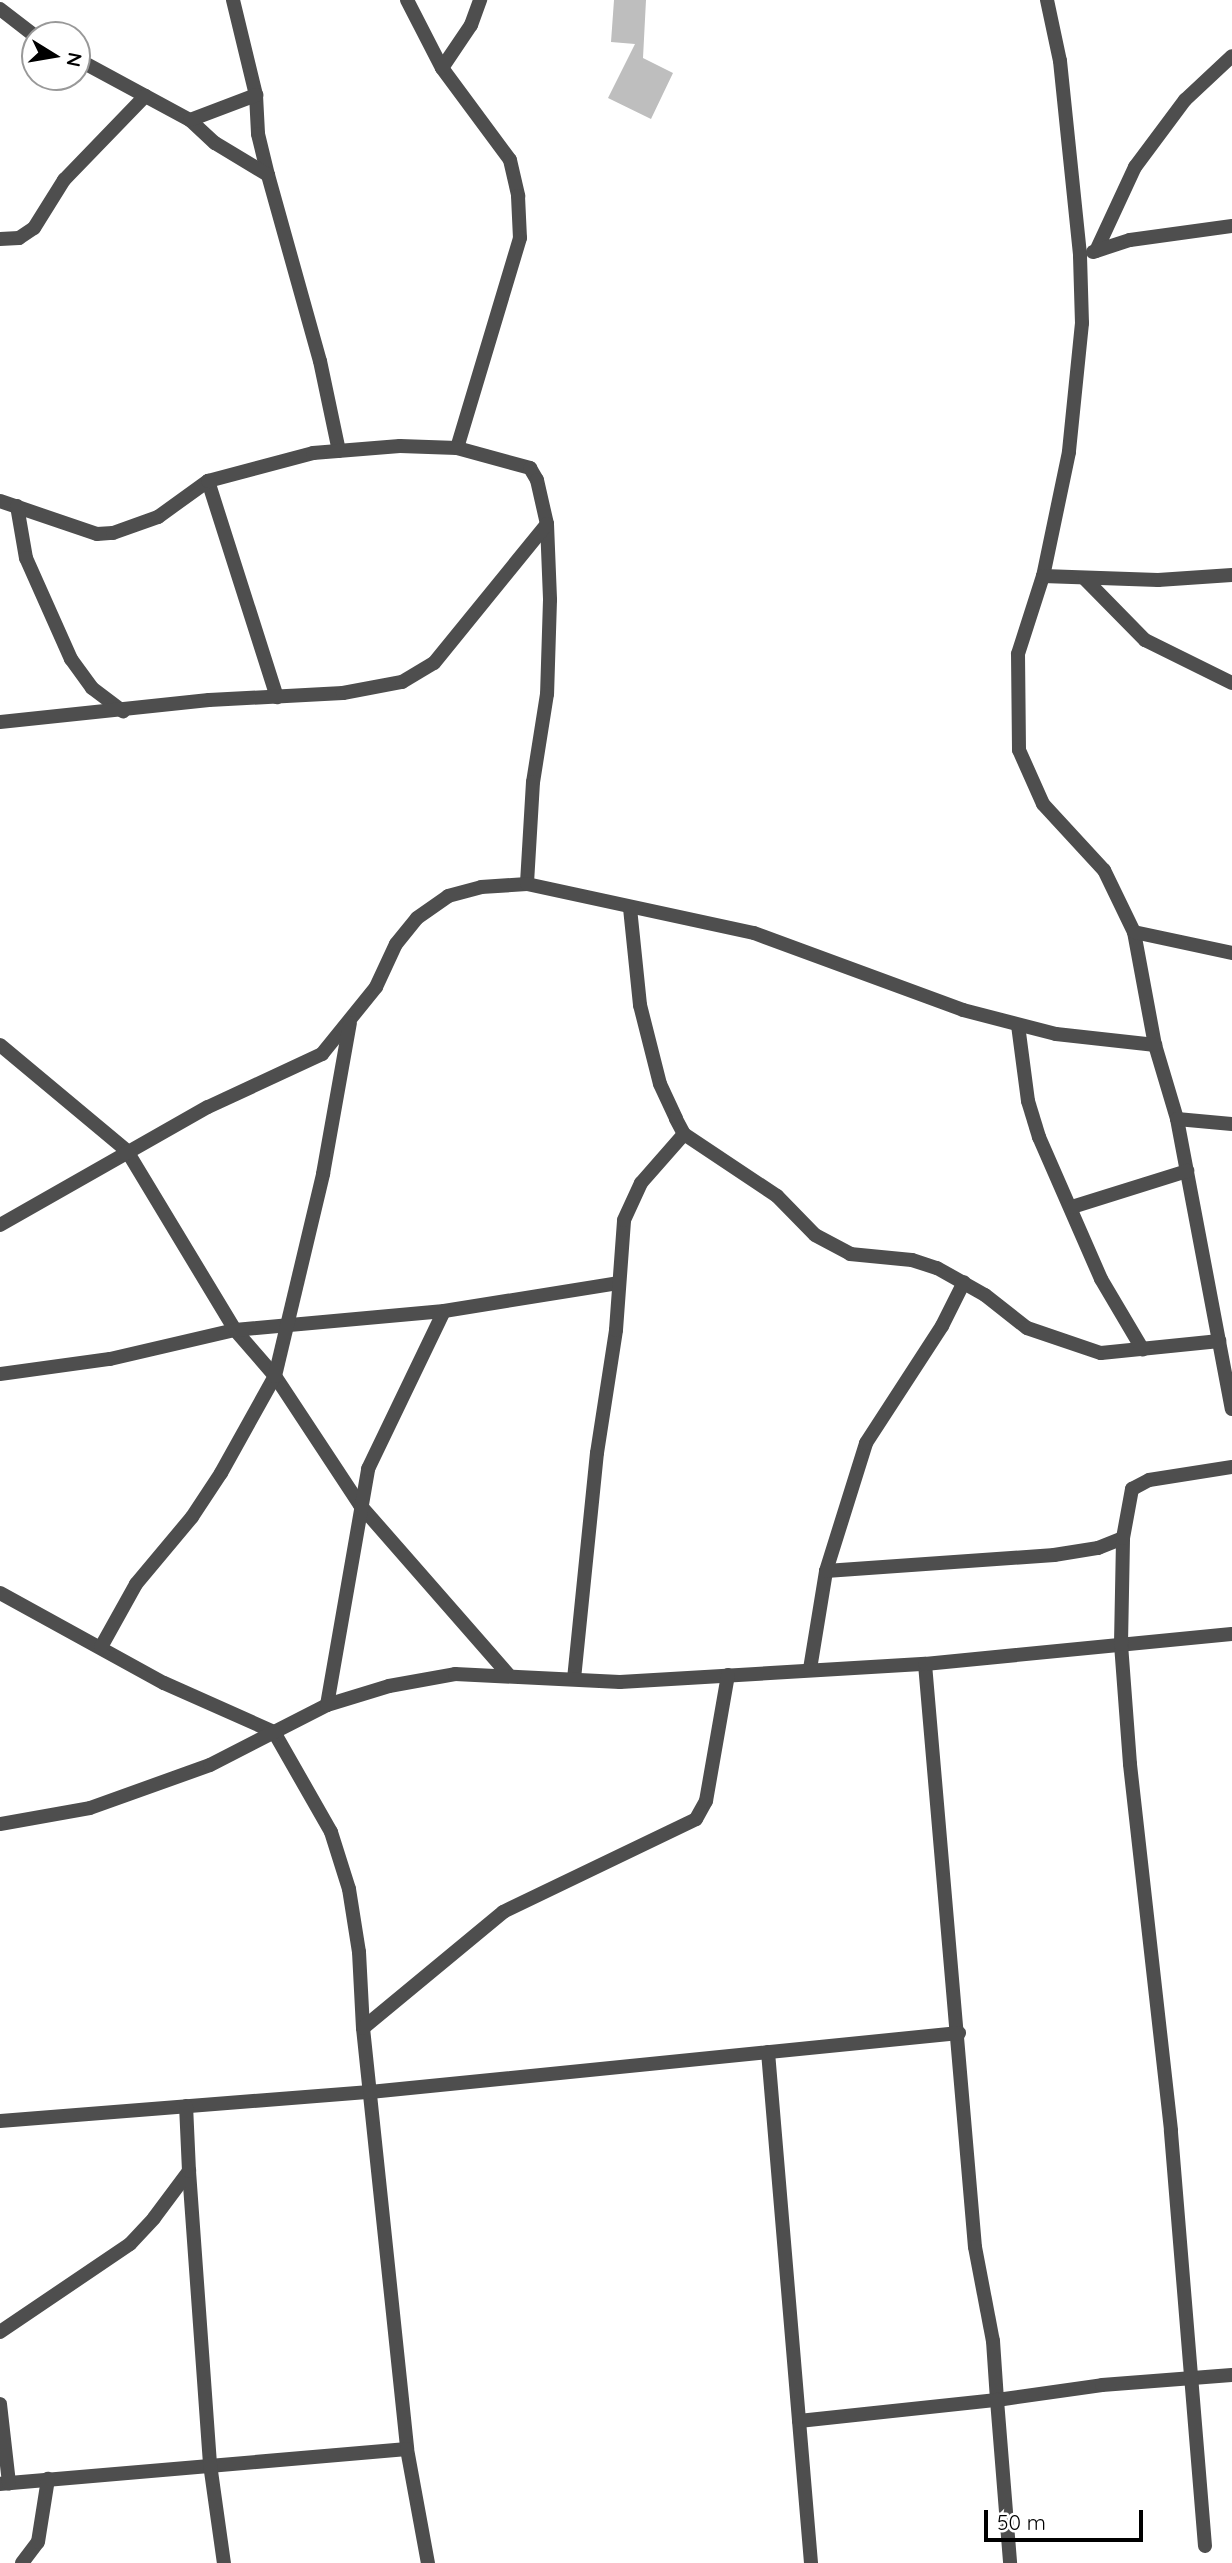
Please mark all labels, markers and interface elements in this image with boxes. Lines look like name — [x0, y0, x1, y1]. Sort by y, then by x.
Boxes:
north arrow — [21, 21, 91, 91]
text: N — [62, 50, 88, 69]
scale bar — [987, 2496, 1146, 2540]
text: 50 m — [997, 2509, 1046, 2535]

